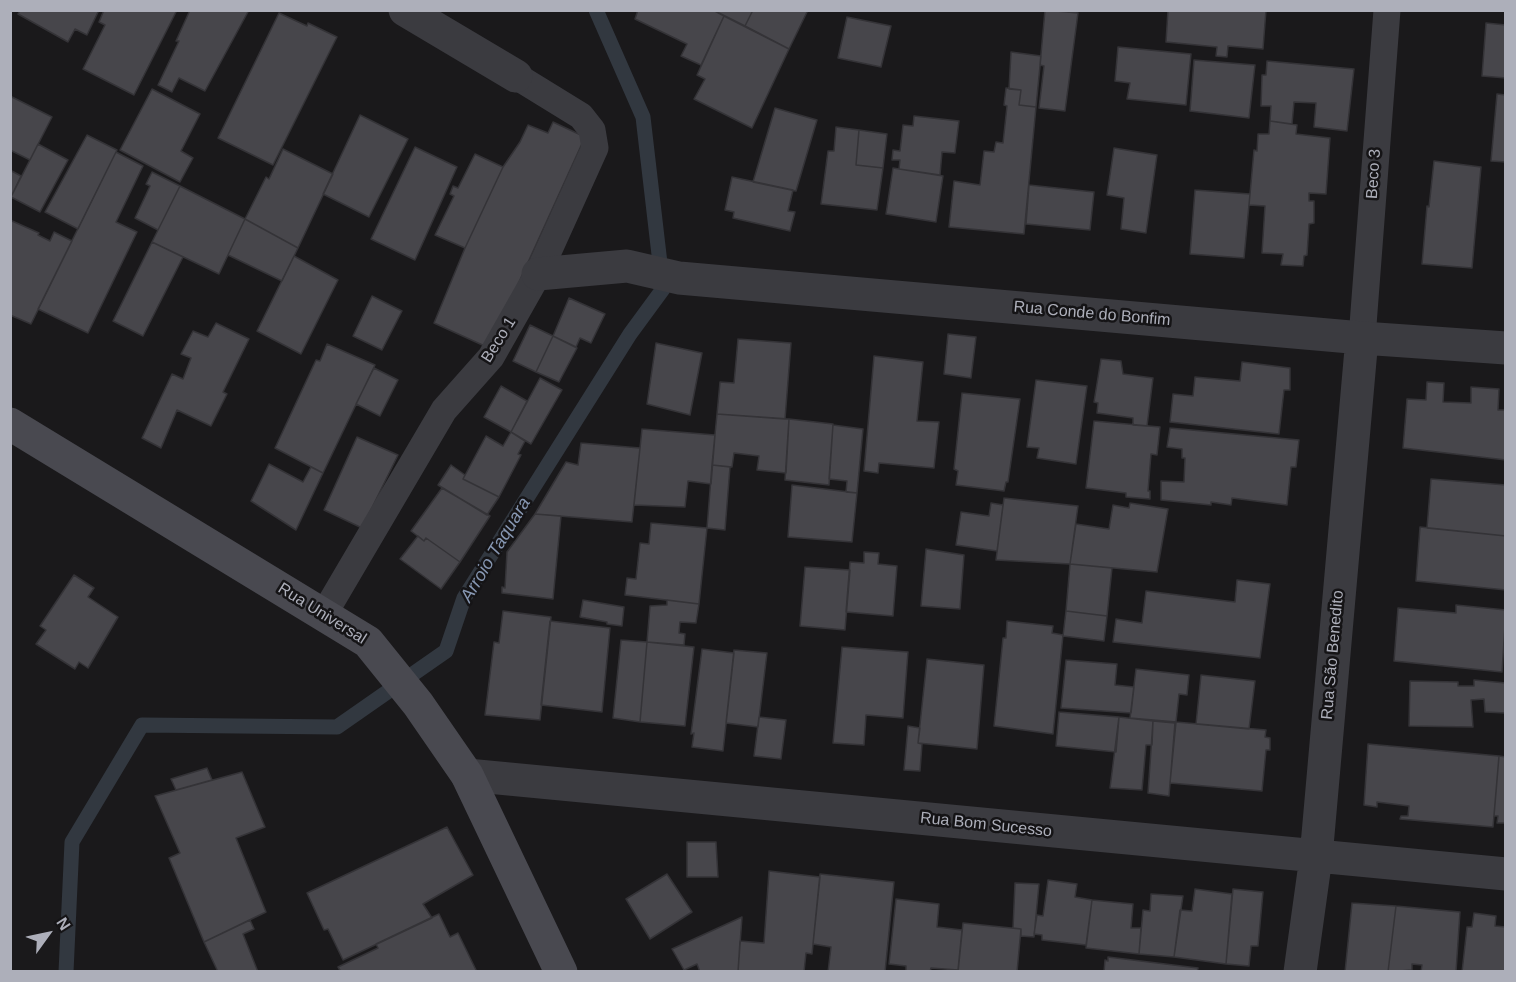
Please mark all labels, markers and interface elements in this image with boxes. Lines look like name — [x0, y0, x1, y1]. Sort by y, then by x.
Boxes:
street label: Beco 3 — [1363, 148, 1385, 200]
street label: Rua Conde do Bonfim — [1013, 298, 1171, 330]
street label: Beco 1 — [478, 314, 520, 366]
water label: Arroio Taquara — [456, 494, 536, 606]
street label: Rua Universal — [274, 579, 370, 649]
street label: Rua São Benedito — [1318, 589, 1348, 721]
street label: Rua Bom Sucesso — [919, 809, 1053, 841]
north arrow — [18, 904, 78, 964]
text: N — [53, 914, 74, 933]

